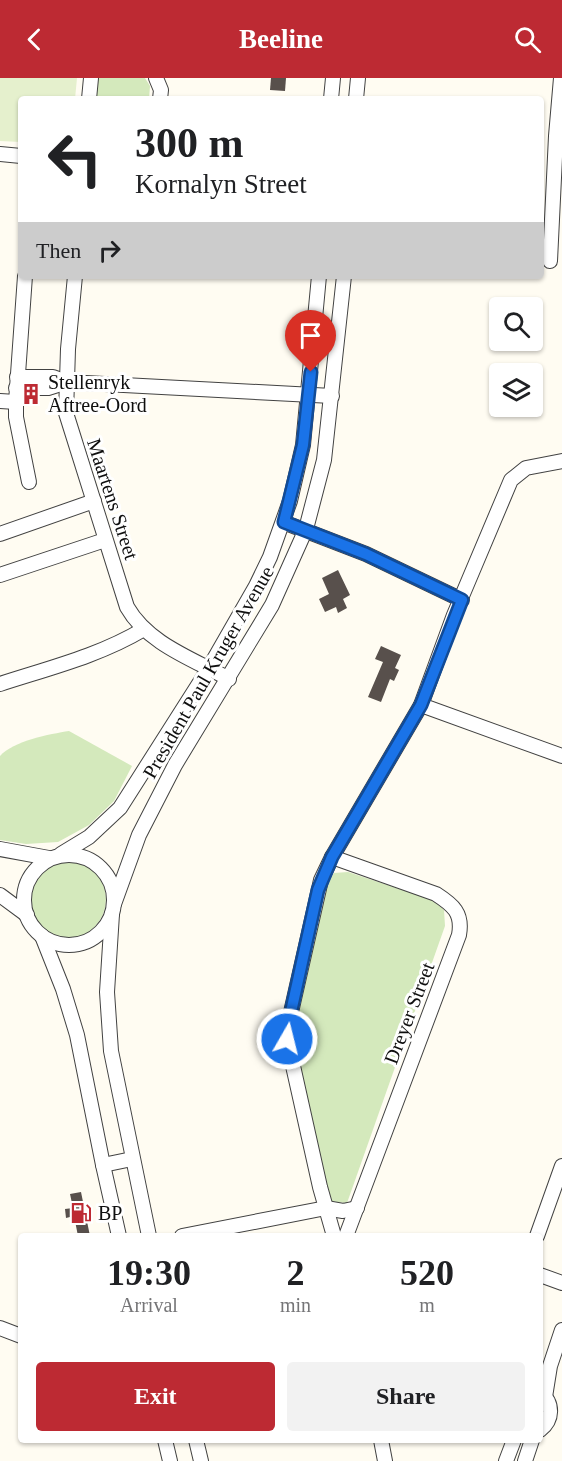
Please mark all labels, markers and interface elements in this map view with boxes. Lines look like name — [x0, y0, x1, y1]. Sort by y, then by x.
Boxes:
icon: back — [18, 23, 51, 56]
icon: search — [511, 23, 544, 56]
text: Beeline — [239, 24, 323, 54]
icon: left — [36, 120, 114, 198]
text: 300 m — [135, 120, 244, 166]
text: Kornalyn Street — [135, 169, 307, 199]
icon: right — [93, 234, 126, 267]
text: Then — [36, 238, 81, 263]
map controls — [489, 297, 543, 417]
button: search — [489, 297, 543, 351]
pin — [285, 310, 336, 372]
icon: arrive — [294, 319, 327, 352]
button: layers — [489, 363, 543, 417]
place label: Stellenryk Aftree-Oord — [48, 371, 147, 416]
building icon: Stellenryk Aftree-Oord — [19, 382, 43, 406]
street label: Maartens Street — [83, 436, 143, 563]
street label: President Paul Kruger Avenue — [138, 562, 279, 782]
street label: Dreyer Street — [380, 959, 440, 1067]
position arrow — [255, 1007, 319, 1071]
fuel station icon: BP — [69, 1201, 93, 1225]
place label: BP — [98, 1202, 122, 1224]
text: 19:30 — [107, 1253, 191, 1293]
text: 2 — [287, 1253, 305, 1293]
text: 520 — [400, 1253, 454, 1293]
text: Arrival — [120, 1294, 178, 1316]
text: min — [280, 1294, 311, 1316]
text: m — [419, 1294, 435, 1316]
button: Exit — [36, 1362, 275, 1431]
button: Share — [287, 1362, 525, 1431]

